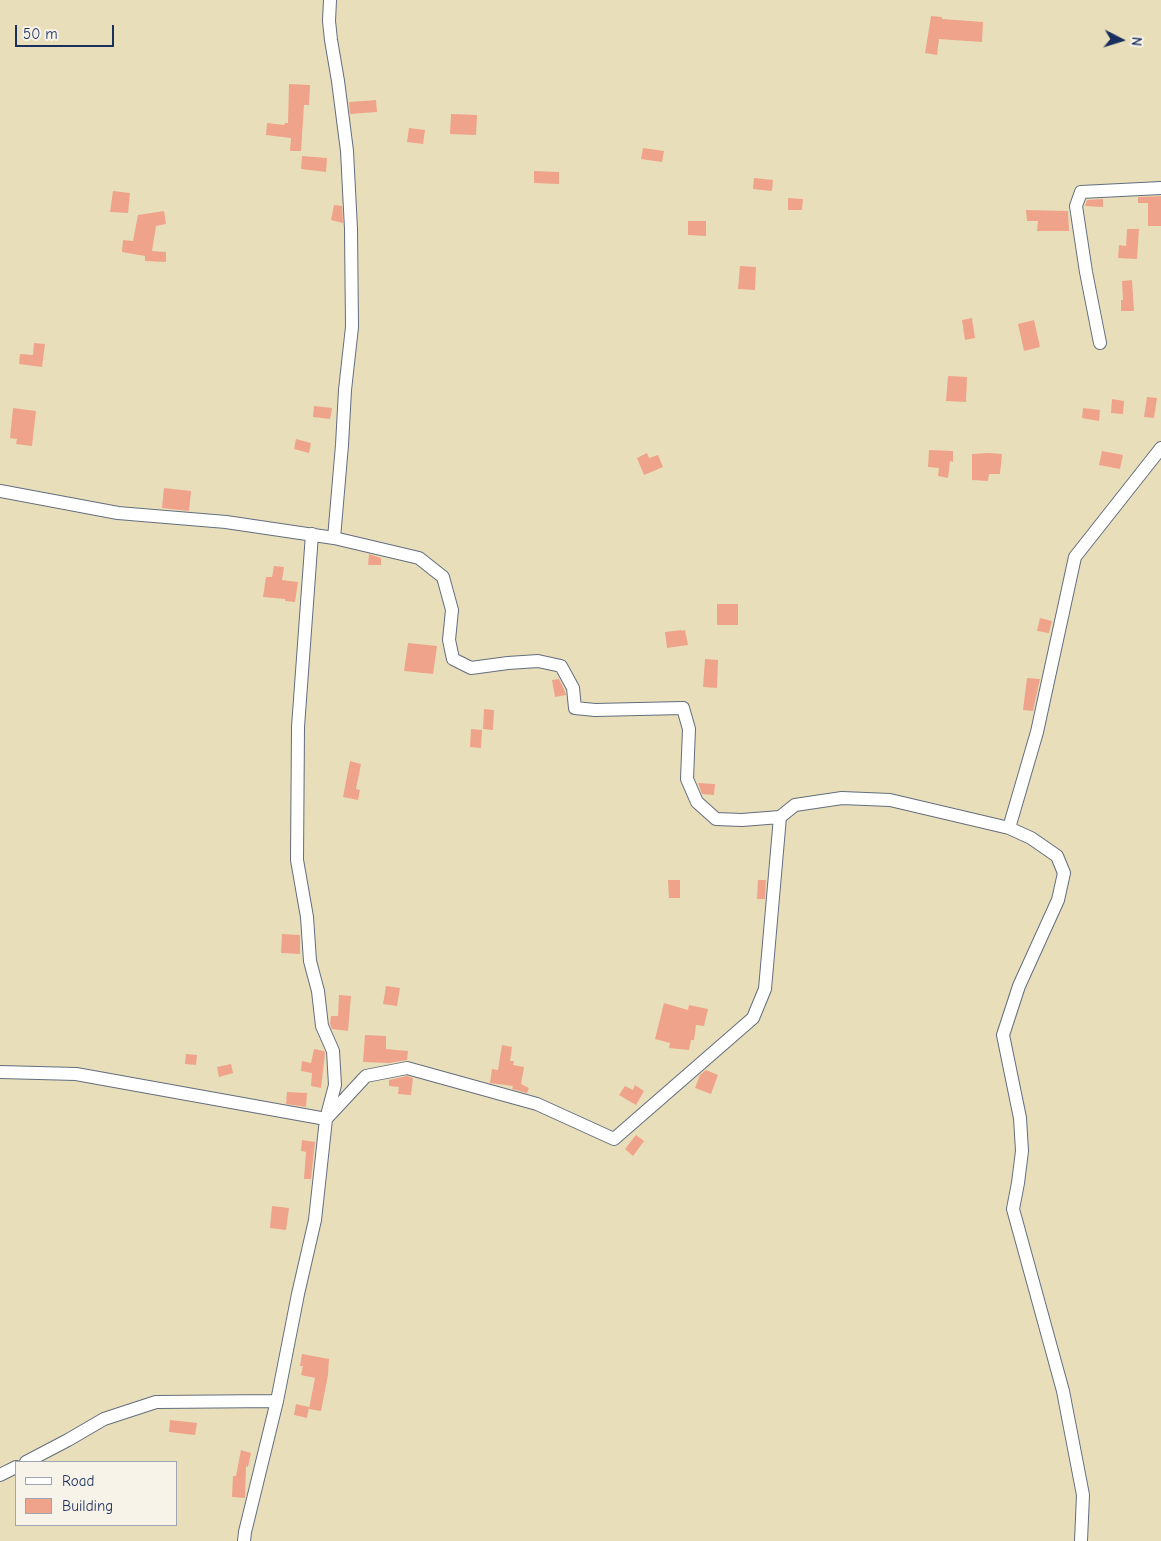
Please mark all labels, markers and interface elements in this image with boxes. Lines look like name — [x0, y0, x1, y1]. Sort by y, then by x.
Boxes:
scale bar — [18, 15, 116, 47]
north arrow — [1096, 15, 1146, 65]
text: 50 m — [23, 25, 58, 43]
text: N — [1128, 36, 1145, 47]
legend — [15, 1461, 178, 1526]
text: Road — [62, 1472, 94, 1490]
text: Building — [62, 1497, 113, 1515]

